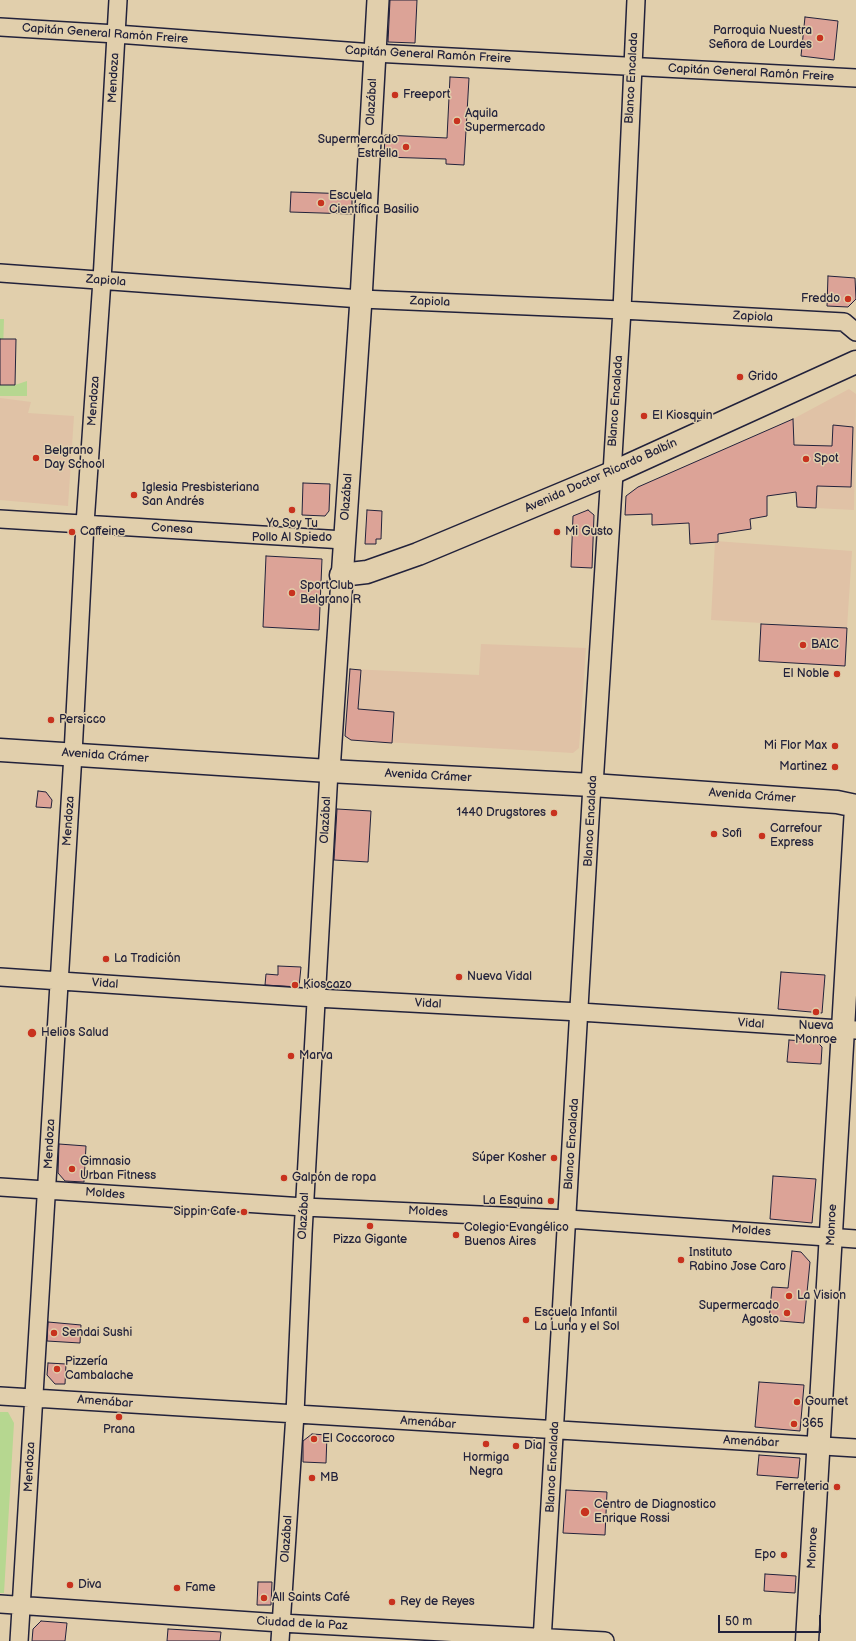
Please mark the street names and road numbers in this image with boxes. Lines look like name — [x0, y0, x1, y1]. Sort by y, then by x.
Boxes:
street label: Capitán General Ramón Freire — [21, 21, 189, 47]
street label: Blanco Encalada — [622, 32, 642, 124]
street label: Capitán General Ramón Freire — [344, 43, 512, 67]
street label: Mendoza — [105, 53, 123, 103]
street label: Capitán General Ramón Freire — [667, 61, 835, 85]
street label: Olazábal — [364, 78, 380, 126]
street label: Zapiola — [85, 272, 127, 290]
street label: Zapiola — [410, 294, 450, 310]
street label: Zapiola — [733, 309, 773, 325]
street label: Blanco Encalada — [606, 355, 626, 447]
street label: Mendoza — [85, 375, 103, 427]
street label: Avenida Doctor Ricardo Balbín — [523, 436, 679, 516]
street label: Olazábal — [338, 473, 356, 521]
street label: Conesa — [151, 521, 193, 537]
street label: Avenida Crámer — [61, 746, 149, 766]
street label: Avenida Crámer — [384, 767, 472, 785]
street label: Blanco Encalada — [581, 775, 601, 867]
street label: Avenida Crámer — [708, 786, 796, 806]
street label: Mendoza — [60, 795, 78, 847]
street label: Olazábal — [318, 796, 334, 844]
street label: Vidal — [91, 976, 119, 992]
street label: Vidal — [414, 996, 442, 1012]
street label: Vidal — [737, 1016, 765, 1032]
street label: Blanco Encalada — [562, 1098, 582, 1190]
street label: Mendoza — [41, 1119, 59, 1169]
street label: Moldes — [85, 1185, 125, 1203]
street label: Olazábal — [296, 1192, 312, 1240]
street label: Moldes — [408, 1204, 448, 1220]
street label: Monroe — [824, 1204, 840, 1246]
street label: Moldes — [731, 1222, 771, 1240]
street label: Amenábar — [77, 1393, 133, 1411]
street label: Amenábar — [400, 1414, 456, 1432]
street label: Blanco Encalada — [543, 1421, 563, 1513]
street label: Amenábar — [723, 1433, 779, 1451]
street label: Mendoza — [21, 1442, 39, 1492]
street label: Olazábal — [278, 1515, 296, 1563]
street label: Monroe — [805, 1527, 821, 1569]
street label: Ciudad de la Paz — [256, 1614, 348, 1634]

